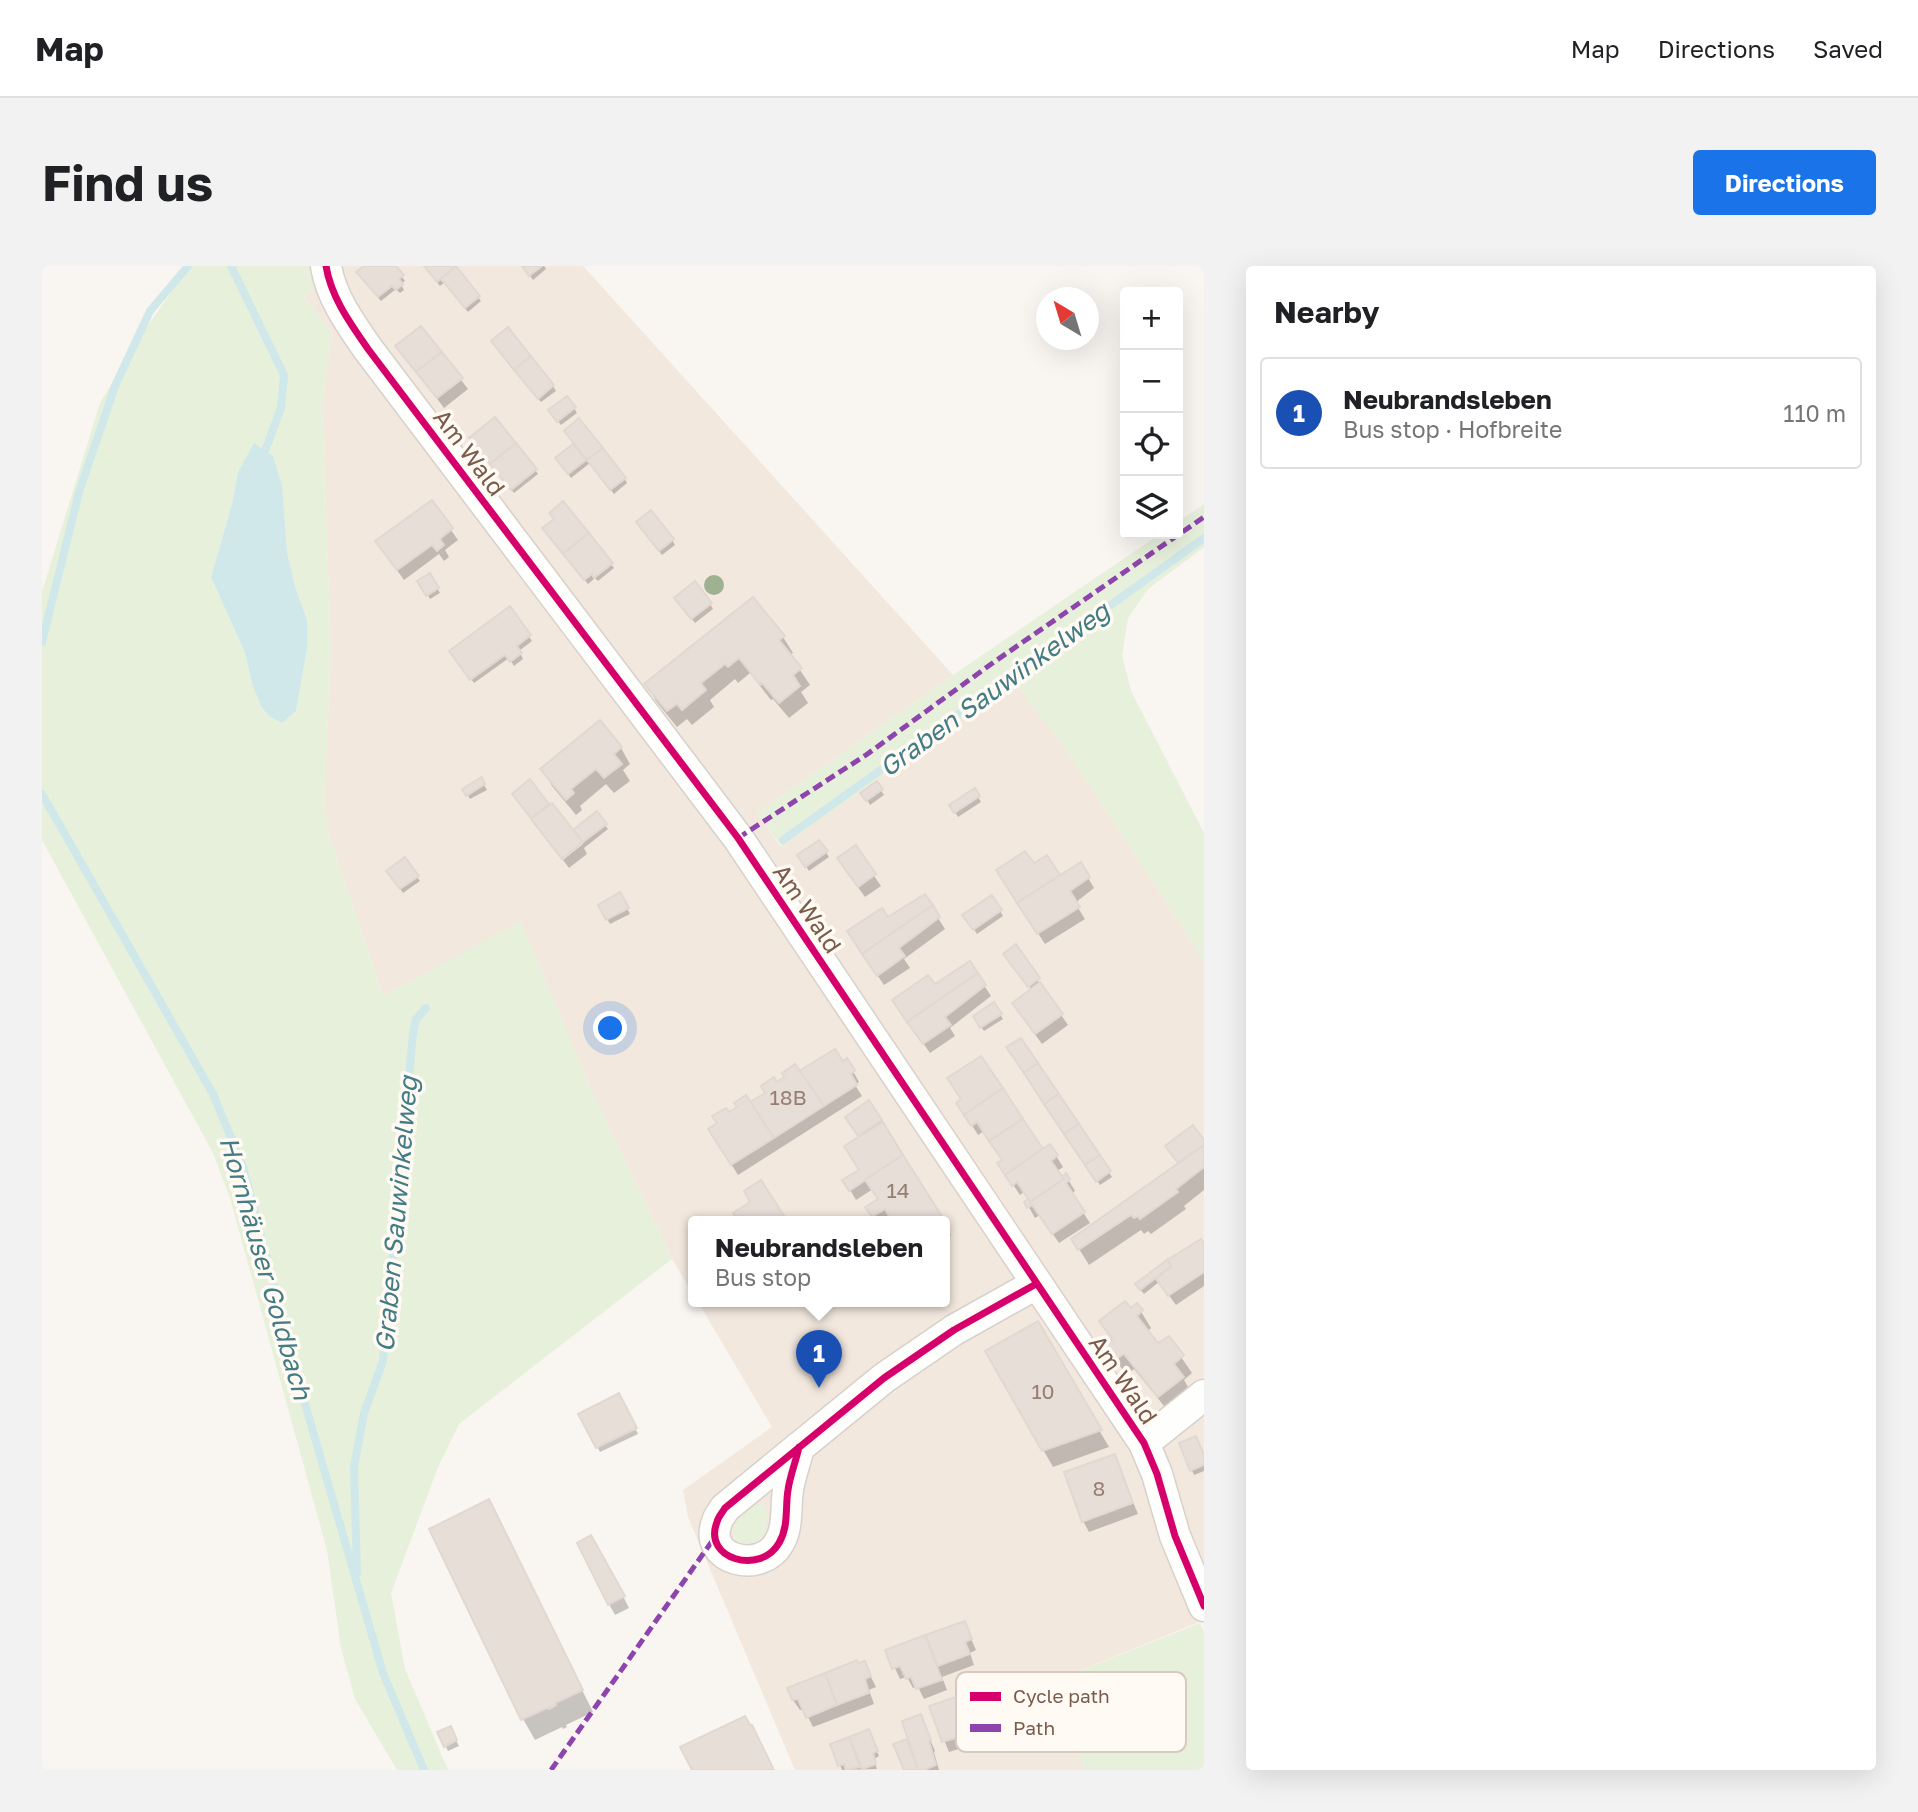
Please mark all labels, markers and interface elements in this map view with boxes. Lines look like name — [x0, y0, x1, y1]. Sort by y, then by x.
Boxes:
text: Map — [35, 29, 104, 68]
text: Map — [1571, 34, 1620, 63]
text: Directions — [1658, 34, 1775, 63]
text: Saved — [1813, 34, 1883, 63]
button: Directions — [1693, 150, 1876, 215]
text: Find us — [42, 153, 213, 212]
north arrow — [1036, 287, 1099, 350]
map controls — [1120, 287, 1183, 539]
button: + — [1120, 287, 1183, 350]
text: Nearby — [1274, 294, 1379, 330]
button: − — [1120, 350, 1183, 413]
text: Neubrandsleben — [1343, 384, 1552, 415]
text: 1 — [1293, 399, 1305, 427]
text: 110 m — [1783, 399, 1846, 427]
street label: Am Wald — [428, 403, 512, 501]
button: locate — [1120, 413, 1183, 476]
text: Bus stop · Hofbreite — [1343, 415, 1562, 443]
button: layers — [1120, 476, 1183, 539]
water label: Graben Sauwinkelweg — [873, 594, 1117, 783]
street label: Am Wald — [768, 858, 848, 958]
your location — [593, 1011, 627, 1045]
water label: Graben Sauwinkelweg — [369, 1073, 424, 1353]
house number: 18B — [769, 1084, 807, 1110]
water label: Hornhäuser Goldbach — [214, 1133, 319, 1404]
house number: 14 — [887, 1177, 910, 1203]
popup — [688, 1216, 950, 1307]
text: Neubrandsleben — [715, 1232, 923, 1263]
text: Bus stop — [715, 1263, 811, 1291]
street label: Am Wald — [1084, 1329, 1164, 1429]
pin: 1 — [796, 1330, 842, 1388]
house number: 10 — [1031, 1378, 1055, 1404]
house number: 8 — [1093, 1475, 1105, 1501]
legend — [956, 1672, 1186, 1752]
text: Cycle path — [1013, 1684, 1110, 1707]
text: Path — [1013, 1716, 1055, 1739]

